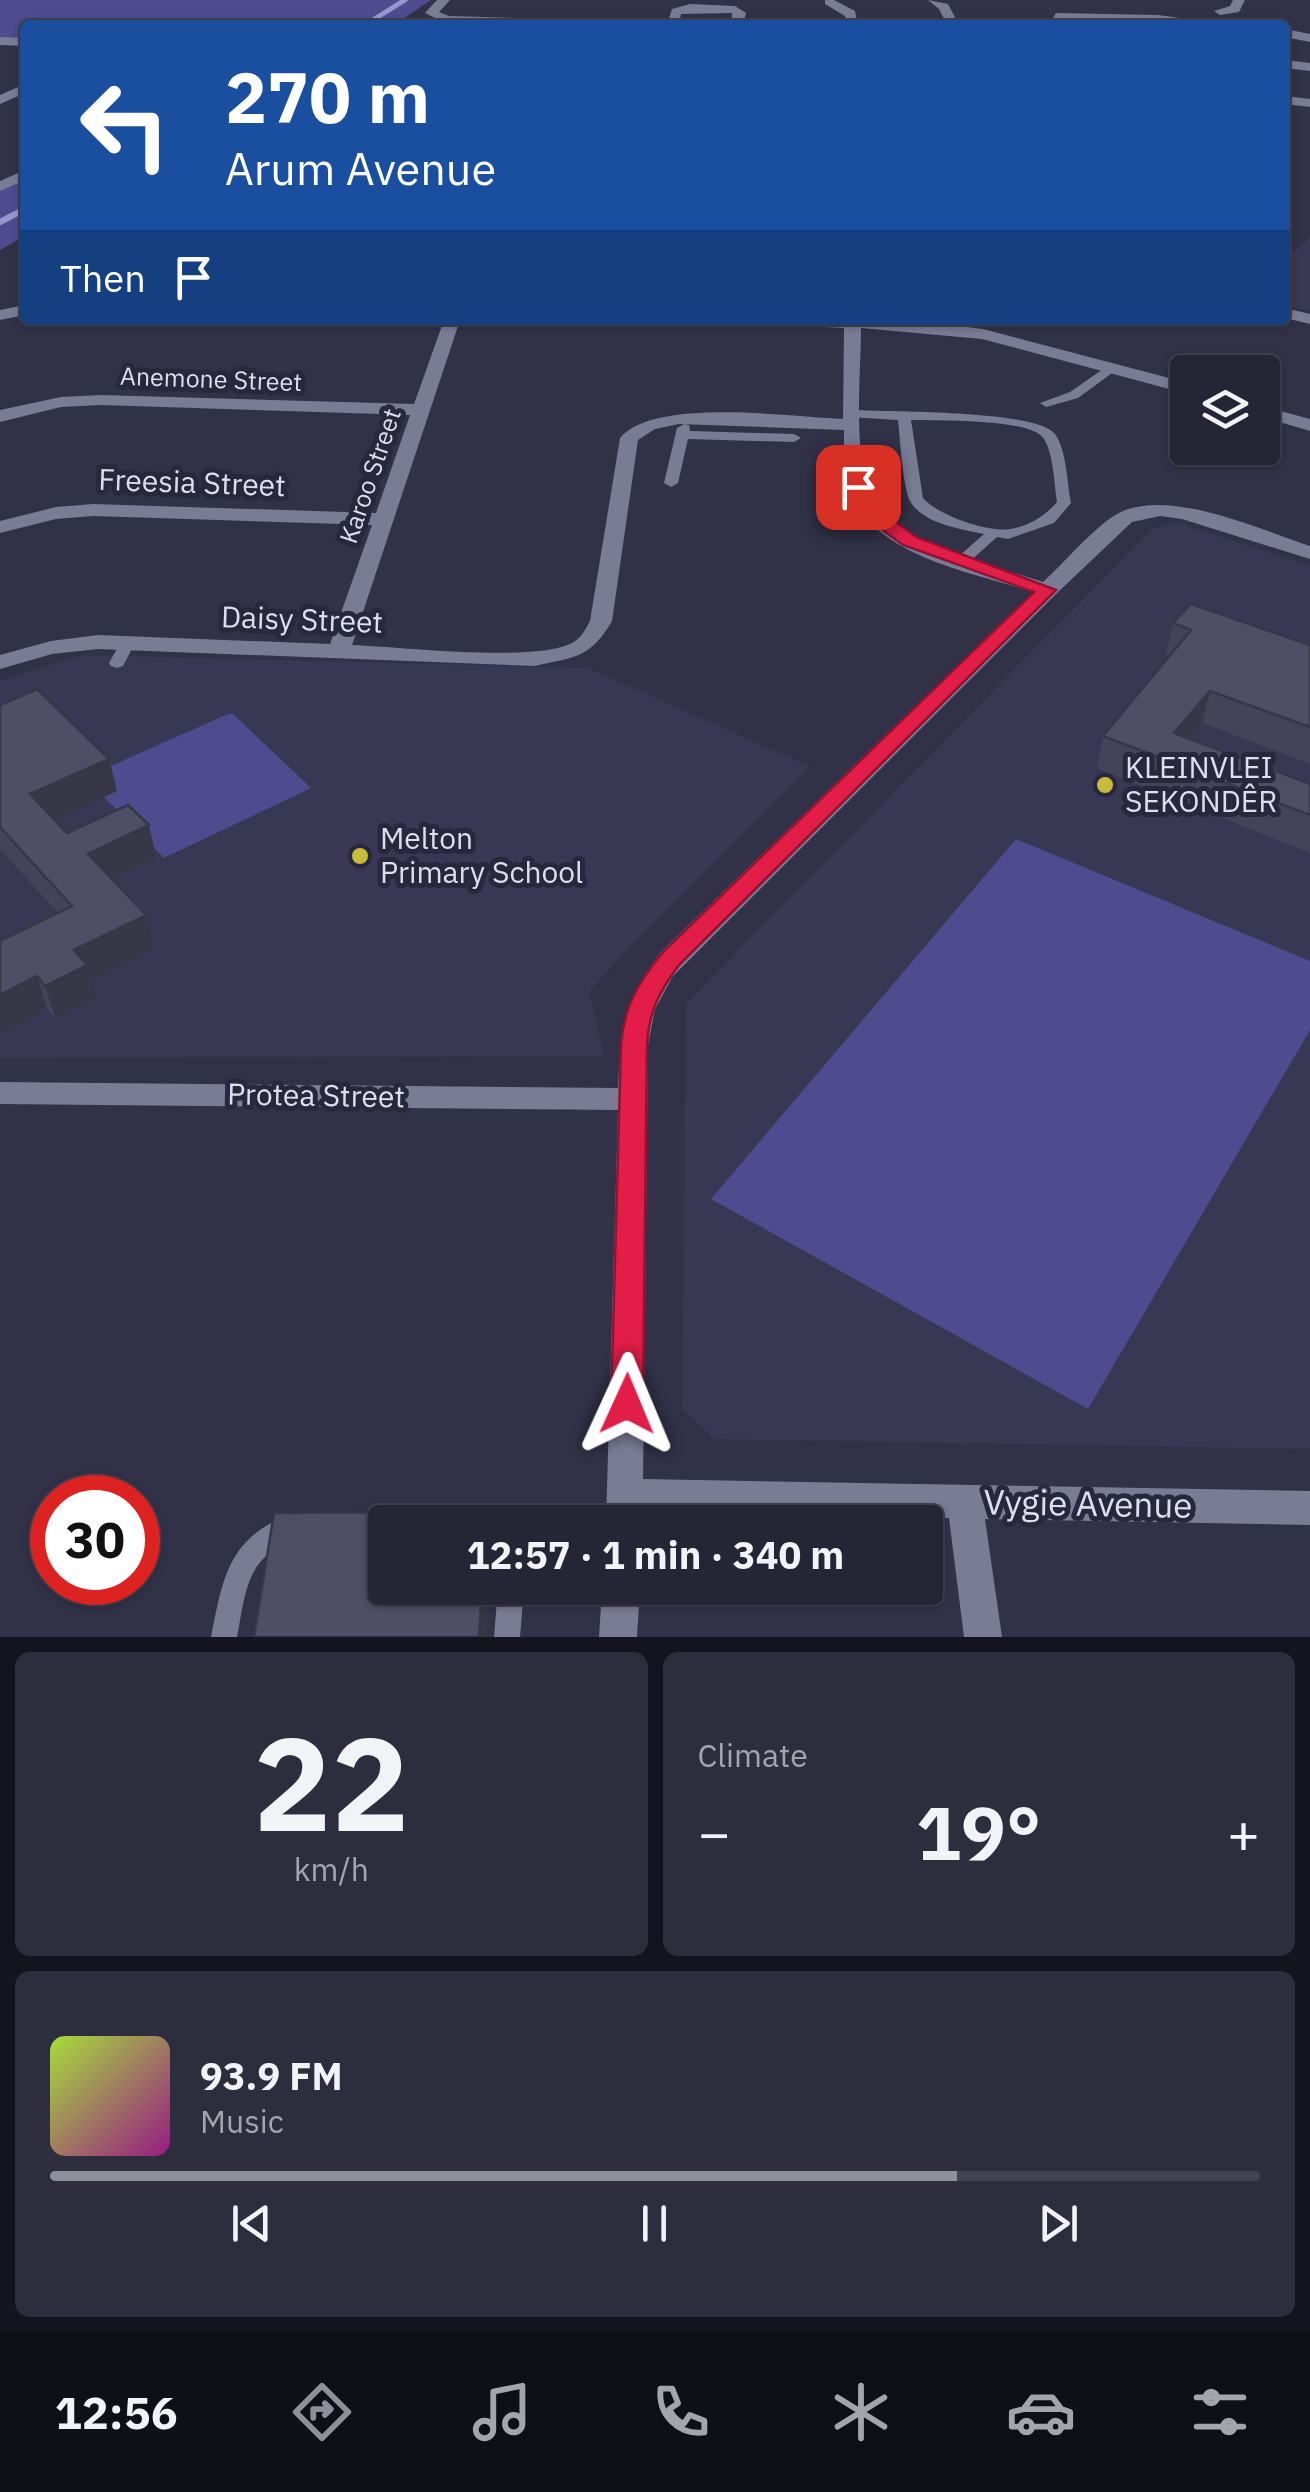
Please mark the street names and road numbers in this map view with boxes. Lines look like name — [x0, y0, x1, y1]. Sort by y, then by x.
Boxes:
street label: Anemone Street — [119, 359, 303, 398]
street label: Karoo Street — [331, 404, 408, 548]
street label: Freesia Street — [98, 459, 286, 504]
street label: Daisy Street — [220, 596, 384, 641]
street label: Protea Street — [227, 1073, 405, 1116]
street label: Vygie Avenue — [983, 1478, 1193, 1528]

